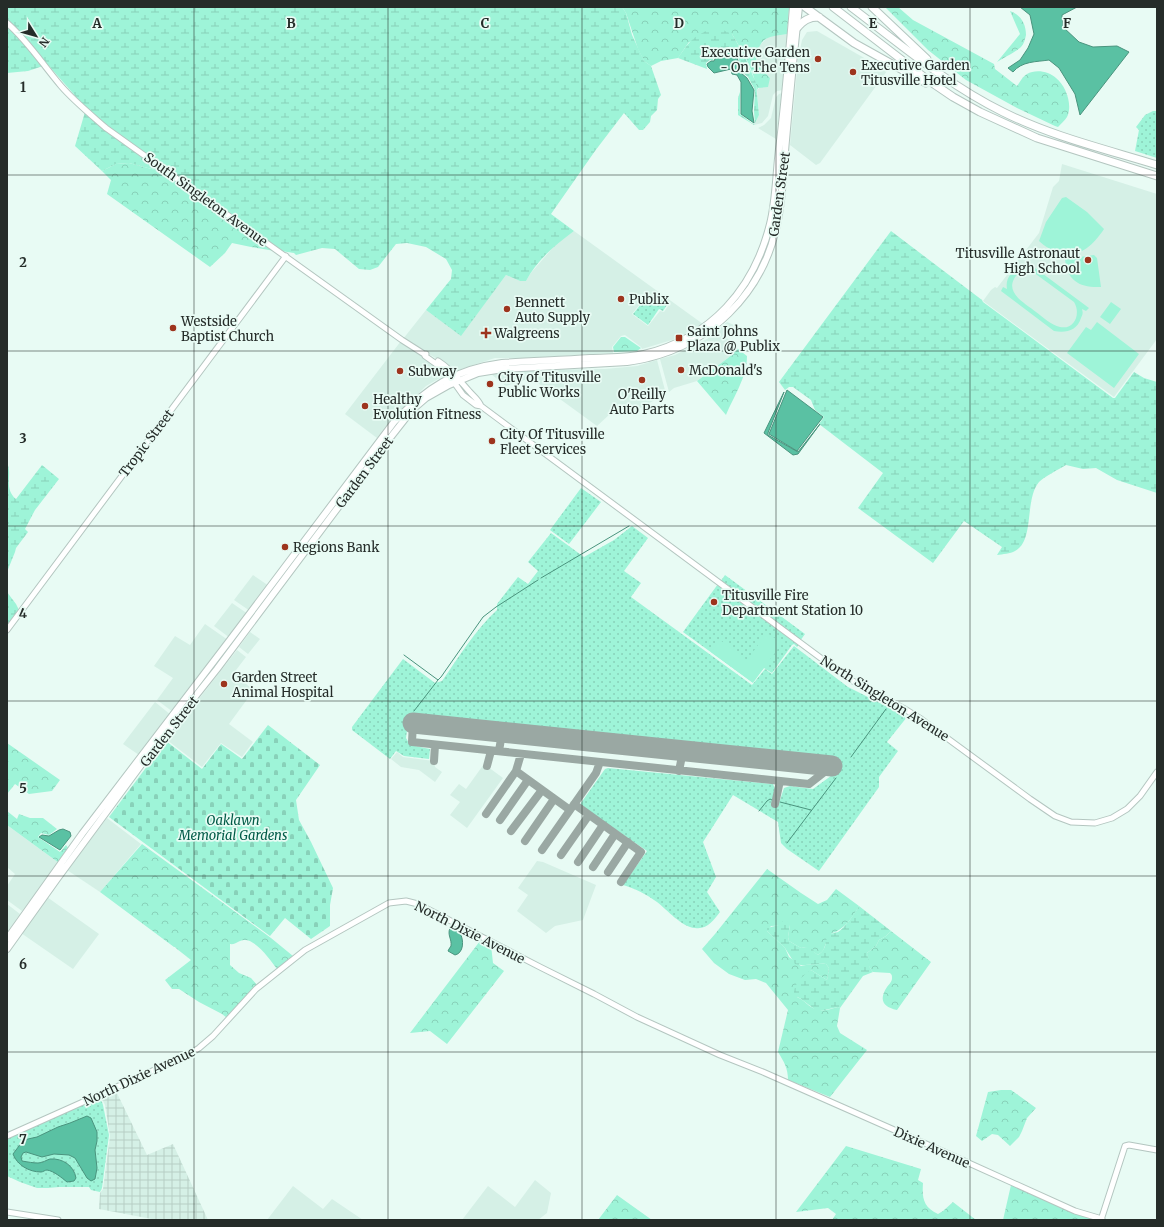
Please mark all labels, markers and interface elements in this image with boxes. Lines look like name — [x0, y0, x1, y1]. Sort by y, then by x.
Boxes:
text: A — [91, 15, 102, 32]
text: B — [286, 15, 296, 32]
text: C — [481, 15, 490, 32]
text: D — [674, 15, 684, 32]
text: E — [869, 15, 878, 32]
text: F — [1063, 15, 1071, 32]
north arrow — [16, 16, 56, 56]
text: N — [36, 34, 52, 50]
place label: Executive Garden - On The Tens — [701, 44, 810, 76]
marker: Executive Garden - On The Tens — [813, 54, 823, 64]
place label: Executive Garden Titusville Hotel — [861, 57, 970, 89]
marker: Executive Garden Titusville Hotel — [848, 67, 858, 77]
text: 1 — [20, 79, 26, 96]
street label: South Singleton Avenue — [141, 149, 271, 250]
street label: Garden Street — [765, 151, 794, 238]
place label: Titusville Astronaut High School — [956, 245, 1080, 277]
text: 2 — [19, 254, 27, 271]
marker: Titusville Astronaut High School — [1083, 255, 1093, 265]
place label: Publix — [629, 291, 669, 308]
place label: Bennett Auto Supply — [514, 294, 591, 326]
marker: Publix — [616, 294, 626, 304]
marker: Bennett Auto Supply — [502, 304, 512, 314]
place label: Westside Baptist Church — [180, 313, 274, 345]
marker: Westside Baptist Church — [168, 323, 178, 333]
place label: Saint Johns Plaza @ Publix — [687, 323, 780, 355]
place label: Walgreens — [493, 325, 560, 342]
marker: Walgreens — [481, 328, 491, 338]
marker: Saint Johns Plaza @ Publix — [674, 333, 684, 343]
place label: McDonald's — [689, 362, 762, 379]
place label: Subway — [408, 363, 457, 380]
marker: McDonald's — [676, 365, 686, 375]
marker: Subway — [395, 366, 405, 376]
place label: City of Titusville Public Works — [498, 369, 601, 401]
marker: O'Reilly Auto Parts — [637, 375, 647, 385]
marker: City of Titusville Public Works — [485, 379, 495, 389]
place label: O'Reilly Auto Parts — [609, 386, 674, 418]
place label: Healthy Evolution Fitness — [373, 391, 481, 423]
marker: Healthy Evolution Fitness — [360, 401, 370, 411]
street label: Tropic Street — [115, 406, 178, 481]
place label: City Of Titusville Fleet Services — [500, 426, 605, 458]
text: 3 — [19, 430, 27, 447]
street label: Garden Street — [332, 433, 397, 512]
marker: City Of Titusville Fleet Services — [487, 436, 497, 446]
place label: Regions Bank — [293, 539, 380, 556]
marker: Regions Bank — [280, 542, 290, 552]
place label: Titusville Fire Department Station 10 — [722, 587, 863, 619]
marker: Titusville Fire Department Station 10 — [709, 597, 719, 607]
text: 4 — [19, 605, 28, 622]
street label: North Singleton Avenue — [817, 652, 952, 745]
place label: Garden Street Animal Hospital — [231, 669, 333, 701]
marker: Garden Street Animal Hospital — [219, 679, 229, 689]
street label: Garden Street — [136, 692, 202, 770]
text: 5 — [19, 780, 27, 797]
park label: Oaklawn Memorial Gardens — [178, 812, 288, 844]
street label: North Dixie Avenue — [412, 897, 528, 968]
text: 6 — [19, 956, 27, 973]
street label: North Dixie Avenue — [81, 1043, 198, 1110]
street label: Dixie Avenue — [891, 1123, 973, 1172]
text: 7 — [19, 1131, 27, 1148]

